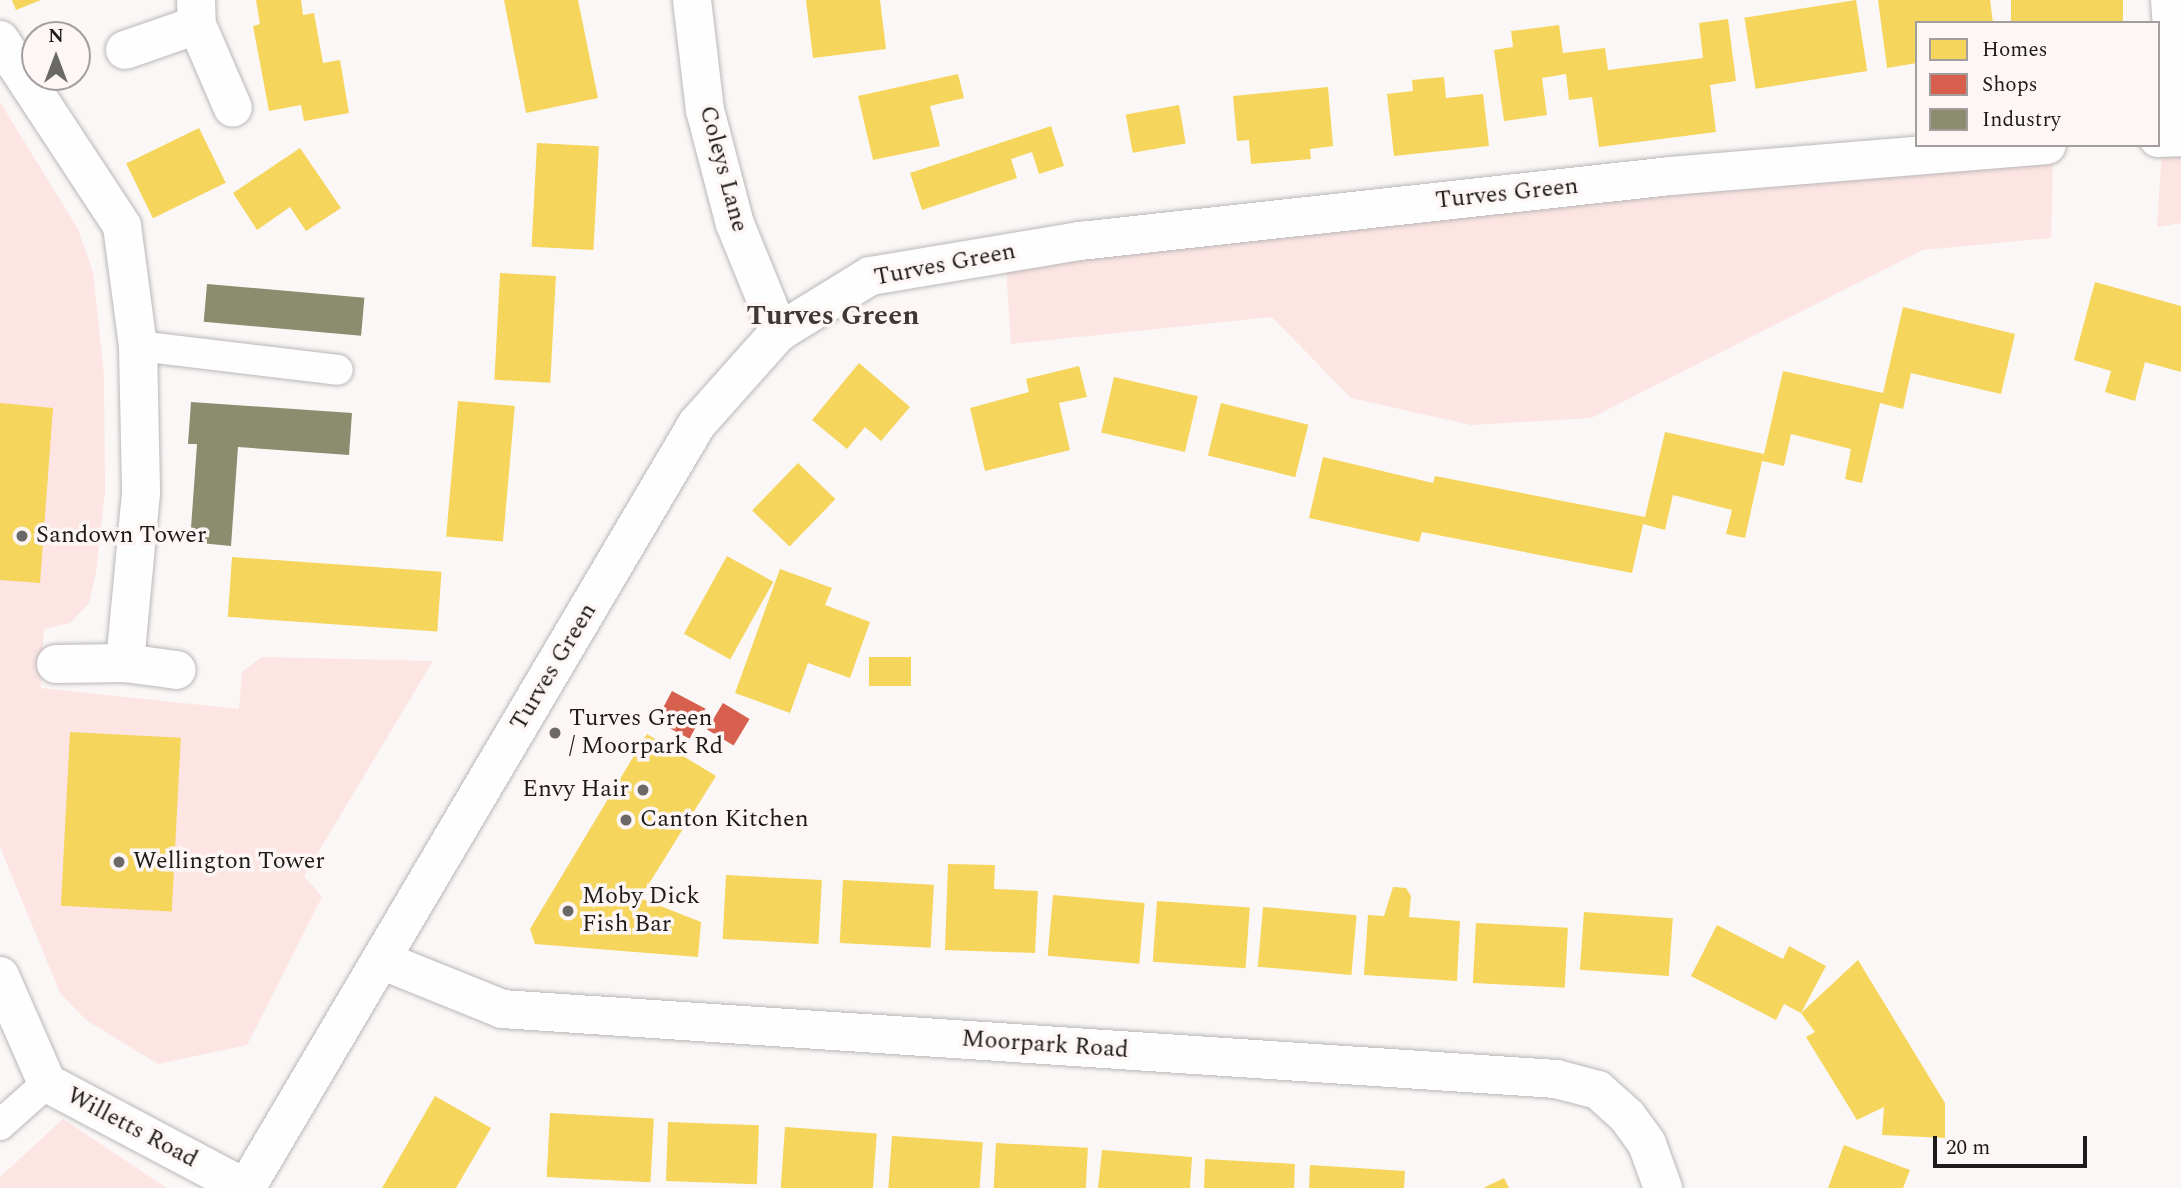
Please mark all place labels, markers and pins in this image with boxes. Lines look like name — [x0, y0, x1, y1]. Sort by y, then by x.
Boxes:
place label: Sandown Tower — [36, 522, 206, 550]
marker: Sandown Tower — [14, 528, 30, 544]
place label: Turves Green / Moorpark Rd — [569, 705, 723, 761]
marker: Turves Green / Moorpark Rd — [547, 725, 563, 741]
place label: Envy Hair — [522, 776, 629, 804]
marker: Envy Hair — [635, 782, 651, 798]
place label: Canton Kitchen — [640, 806, 809, 834]
marker: Canton Kitchen — [618, 812, 634, 828]
place label: Wellington Tower — [133, 848, 325, 876]
marker: Wellington Tower — [111, 854, 127, 870]
place label: Moby Dick Fish Bar — [582, 883, 700, 939]
marker: Moby Dick Fish Bar — [560, 903, 576, 919]

